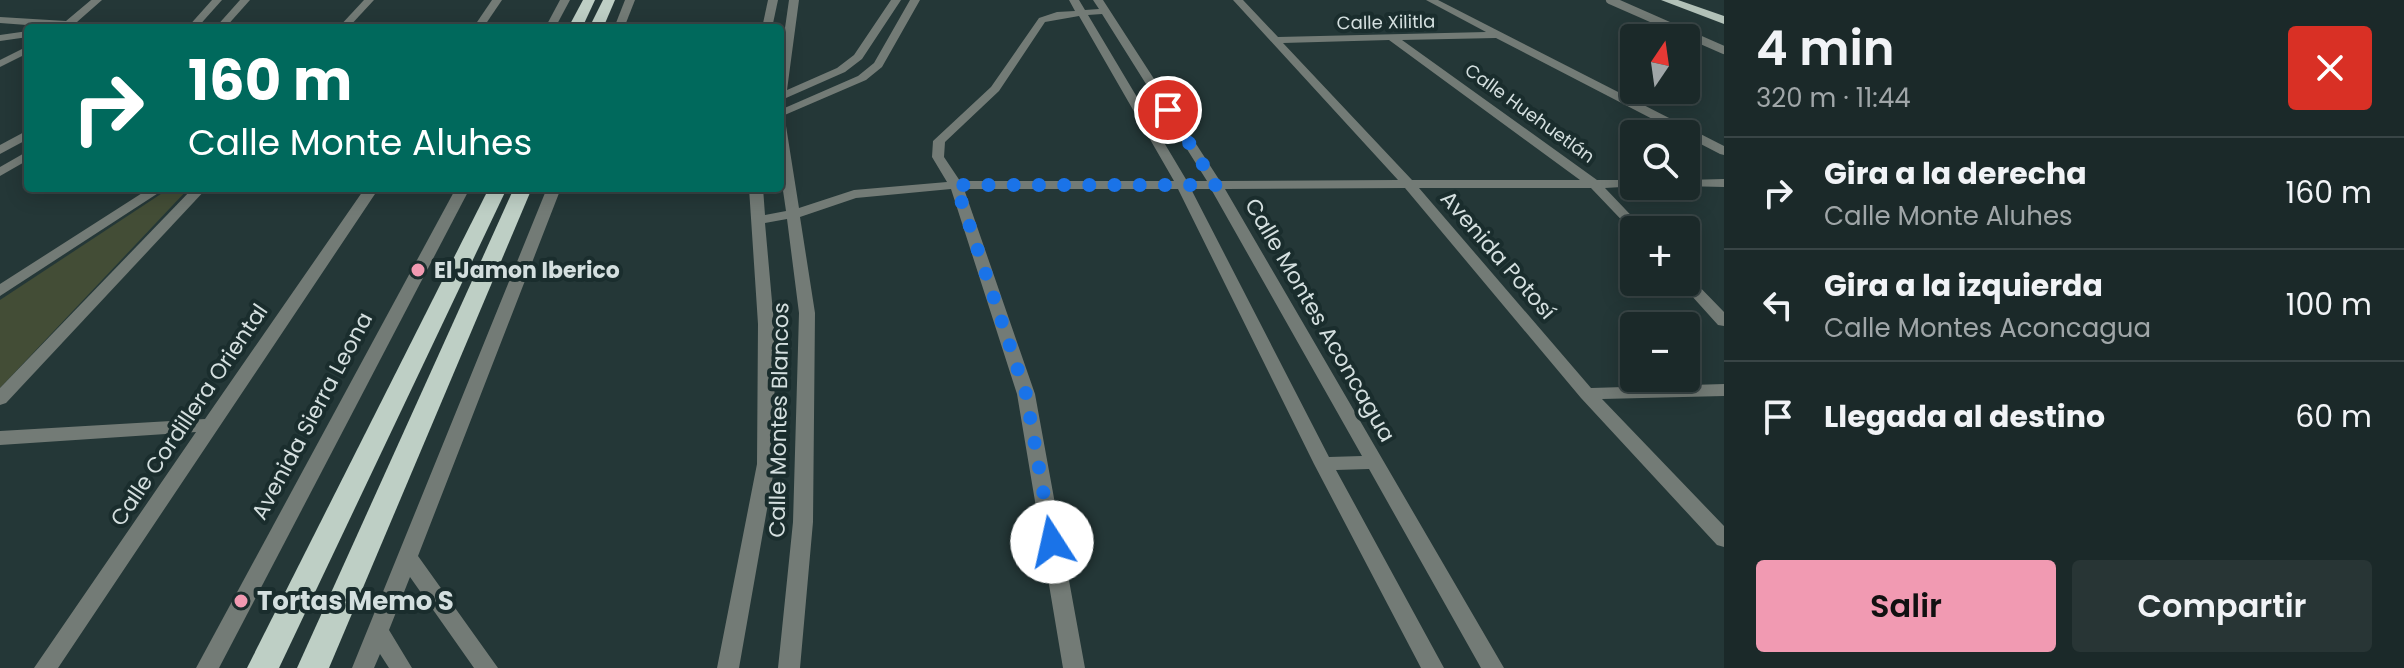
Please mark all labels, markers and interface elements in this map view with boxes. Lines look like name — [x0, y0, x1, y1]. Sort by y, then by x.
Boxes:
street label: Calle Xilitla — [1337, 9, 1435, 35]
text: 4 min — [1756, 15, 1895, 82]
north arrow — [1620, 24, 1700, 104]
map controls — [1620, 24, 1700, 392]
button: close — [2288, 26, 2372, 110]
text: 160 m — [188, 41, 352, 120]
icon: right — [56, 56, 160, 160]
street label: Calle Huehuetlán — [1460, 57, 1600, 169]
pin — [1134, 76, 1202, 144]
text: 320 m · 11:44 — [1756, 80, 1911, 116]
icon: arrive — [1146, 88, 1190, 132]
text: Calle Monte Aluhes — [188, 117, 532, 168]
button: search — [1620, 120, 1700, 200]
text: Gira a la derecha — [1824, 152, 2087, 195]
icon: right — [1756, 171, 1800, 215]
text: 160 m — [2286, 171, 2372, 214]
street label: Avenida Potosí — [1433, 184, 1563, 326]
street label: Calle Montes Aconcagua — [1237, 192, 1403, 448]
text: Calle Monte Aluhes — [1824, 198, 2073, 234]
button: + — [1620, 216, 1700, 296]
place label: El Jamon Iberico — [434, 255, 620, 286]
marker: El Jamon Iberico — [409, 261, 427, 279]
text: Gira a la izquierda — [1824, 264, 2103, 307]
icon: left — [1756, 283, 1800, 327]
text: 100 m — [2286, 283, 2372, 326]
street label: Calle Cordillera Oriental — [103, 298, 275, 532]
street label: Calle Montes Blancos — [761, 302, 797, 538]
street label: Avenida Sierra Leona — [244, 307, 380, 525]
text: Calle Montes Aconcagua — [1824, 310, 2151, 346]
button: − — [1620, 312, 1700, 392]
icon: arrive — [1756, 395, 1800, 439]
text: Llegada al destino — [1824, 395, 2105, 438]
text: 60 m — [2295, 395, 2372, 438]
position arrow — [1010, 500, 1094, 584]
button: Salir — [1756, 560, 2056, 652]
button: Compartir — [2072, 560, 2372, 652]
place label: Tortas Memo S — [257, 583, 454, 619]
marker: Tortas Memo S — [232, 592, 250, 610]

